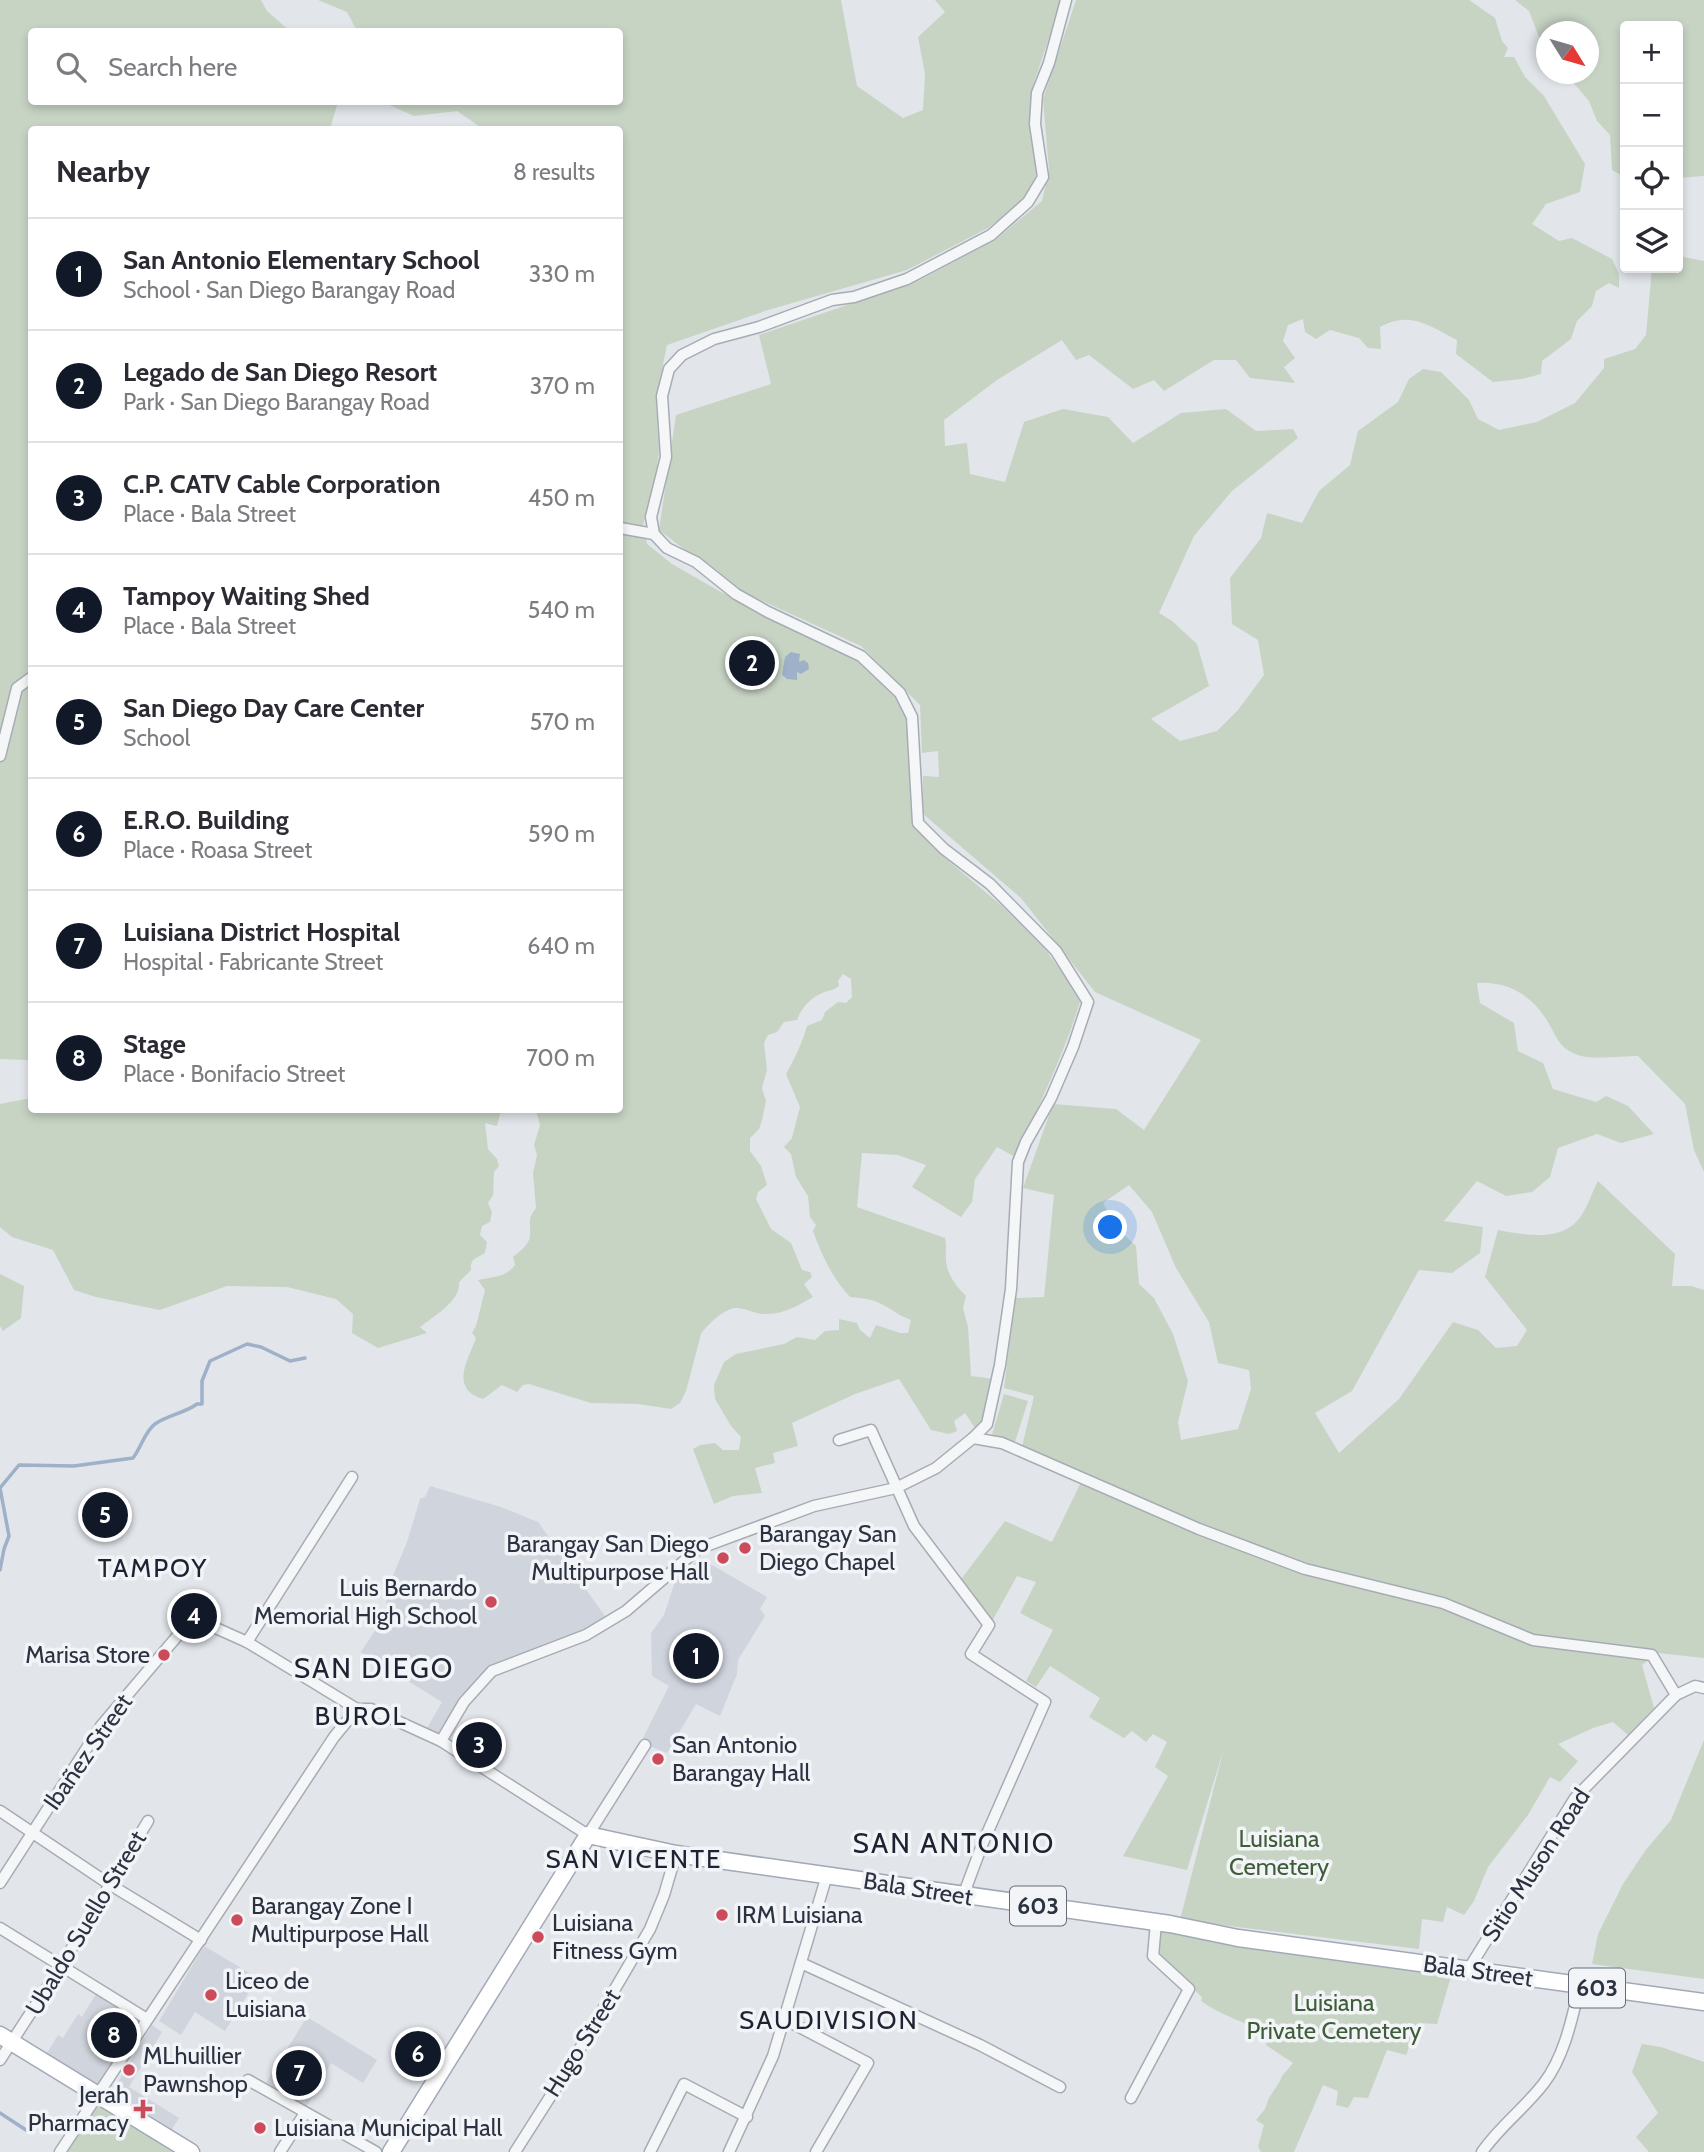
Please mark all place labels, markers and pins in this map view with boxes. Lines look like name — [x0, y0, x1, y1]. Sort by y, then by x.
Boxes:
pin: 2 — [729, 637, 775, 689]
pin: 5 — [82, 1489, 128, 1541]
place label: Barangay San Diego Chapel — [759, 1519, 897, 1576]
place label: Barangay San Diego Multipurpose Hall — [506, 1529, 709, 1586]
marker: Barangay San Diego Chapel — [737, 1540, 753, 1556]
marker: Barangay San Diego Multipurpose Hall — [715, 1550, 731, 1566]
place label: Luis Bernardo Memorial High School — [254, 1573, 477, 1630]
pin: 4 — [171, 1590, 217, 1642]
marker: Luis Bernardo Memorial High School — [483, 1594, 499, 1610]
pin: 1 — [673, 1630, 719, 1682]
place label: Marisa Store — [25, 1640, 150, 1669]
marker: Marisa Store — [156, 1647, 172, 1663]
pin: 3 — [456, 1719, 502, 1771]
place label: San Antonio Barangay Hall — [672, 1730, 811, 1787]
marker: San Antonio Barangay Hall — [650, 1751, 666, 1767]
place label: Barangay Zone I Multipurpose Hall — [251, 1891, 429, 1948]
place label: IRM Luisiana — [736, 1900, 863, 1929]
marker: IRM Luisiana — [714, 1907, 730, 1923]
place label: Luisiana Fitness Gym — [552, 1908, 678, 1965]
marker: Barangay Zone I Multipurpose Hall — [229, 1912, 245, 1928]
marker: Luisiana Fitness Gym — [530, 1929, 546, 1945]
place label: Liceo de Luisiana — [225, 1966, 309, 2023]
marker: Liceo de Luisiana — [203, 1987, 219, 2003]
pin: 8 — [91, 2009, 137, 2061]
pin: 6 — [395, 2028, 441, 2080]
place label: MLhuillier Pawnshop — [143, 2041, 248, 2098]
pin: 7 — [276, 2047, 322, 2099]
marker: MLhuillier Pawnshop — [121, 2062, 137, 2078]
place label: Jerah Pharmacy — [28, 2080, 129, 2137]
marker: Jerah Pharmacy — [135, 2101, 151, 2117]
place label: Luisiana Municipal Hall — [274, 2113, 503, 2142]
marker: Luisiana Municipal Hall — [252, 2120, 268, 2136]

